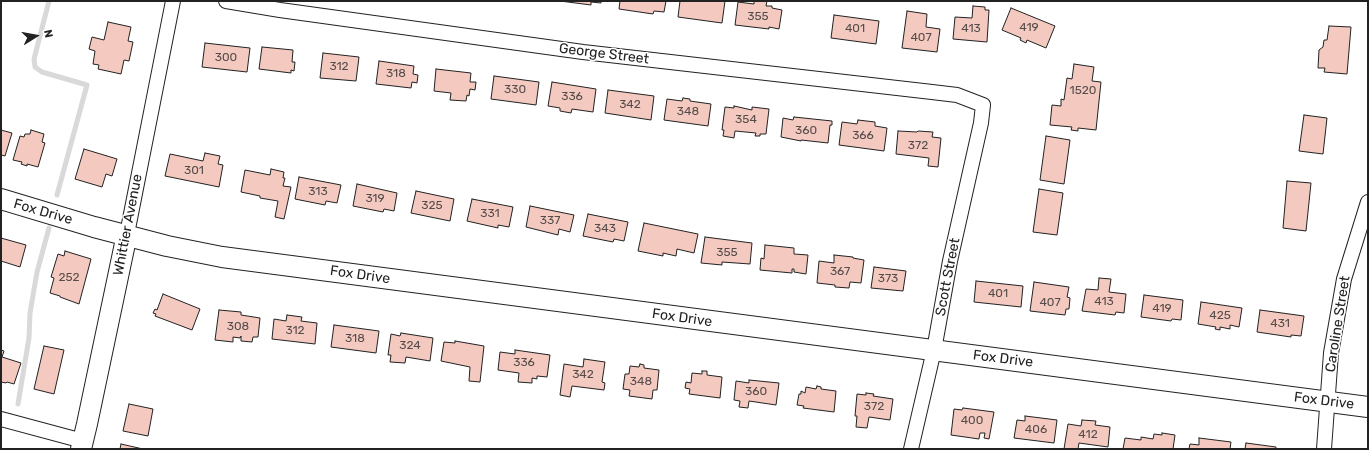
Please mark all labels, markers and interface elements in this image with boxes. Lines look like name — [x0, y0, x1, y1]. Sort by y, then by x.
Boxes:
house number: 355 — [747, 10, 769, 24]
north arrow — [16, 16, 56, 56]
house number: 419 — [1019, 21, 1039, 35]
house number: 401 — [845, 22, 865, 36]
house number: 413 — [961, 22, 981, 36]
text: N — [41, 28, 55, 39]
house number: 407 — [910, 31, 932, 45]
street label: George Street — [558, 40, 650, 68]
house number: 300 — [215, 51, 237, 65]
house number: 312 — [329, 60, 349, 74]
house number: 318 — [386, 67, 406, 81]
house number: 330 — [504, 83, 526, 97]
house number: 1520 — [1070, 84, 1096, 98]
house number: 336 — [561, 90, 583, 104]
house number: 342 — [619, 98, 641, 112]
house number: 348 — [677, 105, 699, 119]
house number: 354 — [735, 113, 757, 127]
house number: 360 — [795, 124, 817, 138]
house number: 366 — [852, 129, 874, 143]
house number: 372 — [908, 139, 928, 153]
house number: 301 — [184, 164, 204, 178]
street label: Whittier Avenue — [110, 173, 146, 277]
house number: 313 — [308, 185, 328, 199]
house number: 319 — [365, 192, 385, 206]
street label: Fox Drive — [12, 196, 74, 228]
house number: 325 — [421, 199, 443, 213]
house number: 331 — [480, 207, 500, 221]
house number: 337 — [540, 214, 560, 228]
house number: 343 — [594, 222, 616, 236]
street label: Scott Street — [932, 236, 964, 318]
house number: 355 — [716, 246, 738, 260]
street label: Fox Drive — [329, 262, 391, 288]
house number: 367 — [830, 265, 850, 279]
house number: 252 — [58, 271, 80, 285]
house number: 373 — [878, 272, 898, 286]
street label: Caroline Street — [1322, 275, 1354, 373]
house number: 401 — [988, 287, 1008, 301]
house number: 413 — [1094, 295, 1114, 309]
house number: 407 — [1039, 296, 1061, 310]
house number: 419 — [1152, 302, 1172, 316]
street label: Fox Drive — [651, 305, 713, 331]
house number: 425 — [1209, 309, 1231, 323]
house number: 431 — [1270, 317, 1290, 331]
house number: 308 — [227, 320, 249, 334]
house number: 312 — [285, 324, 305, 338]
house number: 318 — [345, 332, 365, 346]
house number: 324 — [399, 339, 421, 353]
street label: Fox Drive — [972, 347, 1034, 371]
house number: 336 — [513, 356, 535, 370]
house number: 342 — [572, 368, 594, 382]
house number: 348 — [630, 375, 652, 389]
house number: 360 — [745, 385, 767, 399]
street label: Fox Drive — [1293, 389, 1355, 413]
house number: 372 — [864, 400, 884, 414]
house number: 400 — [961, 414, 983, 428]
house number: 406 — [1025, 423, 1047, 437]
house number: 412 — [1078, 428, 1098, 442]

